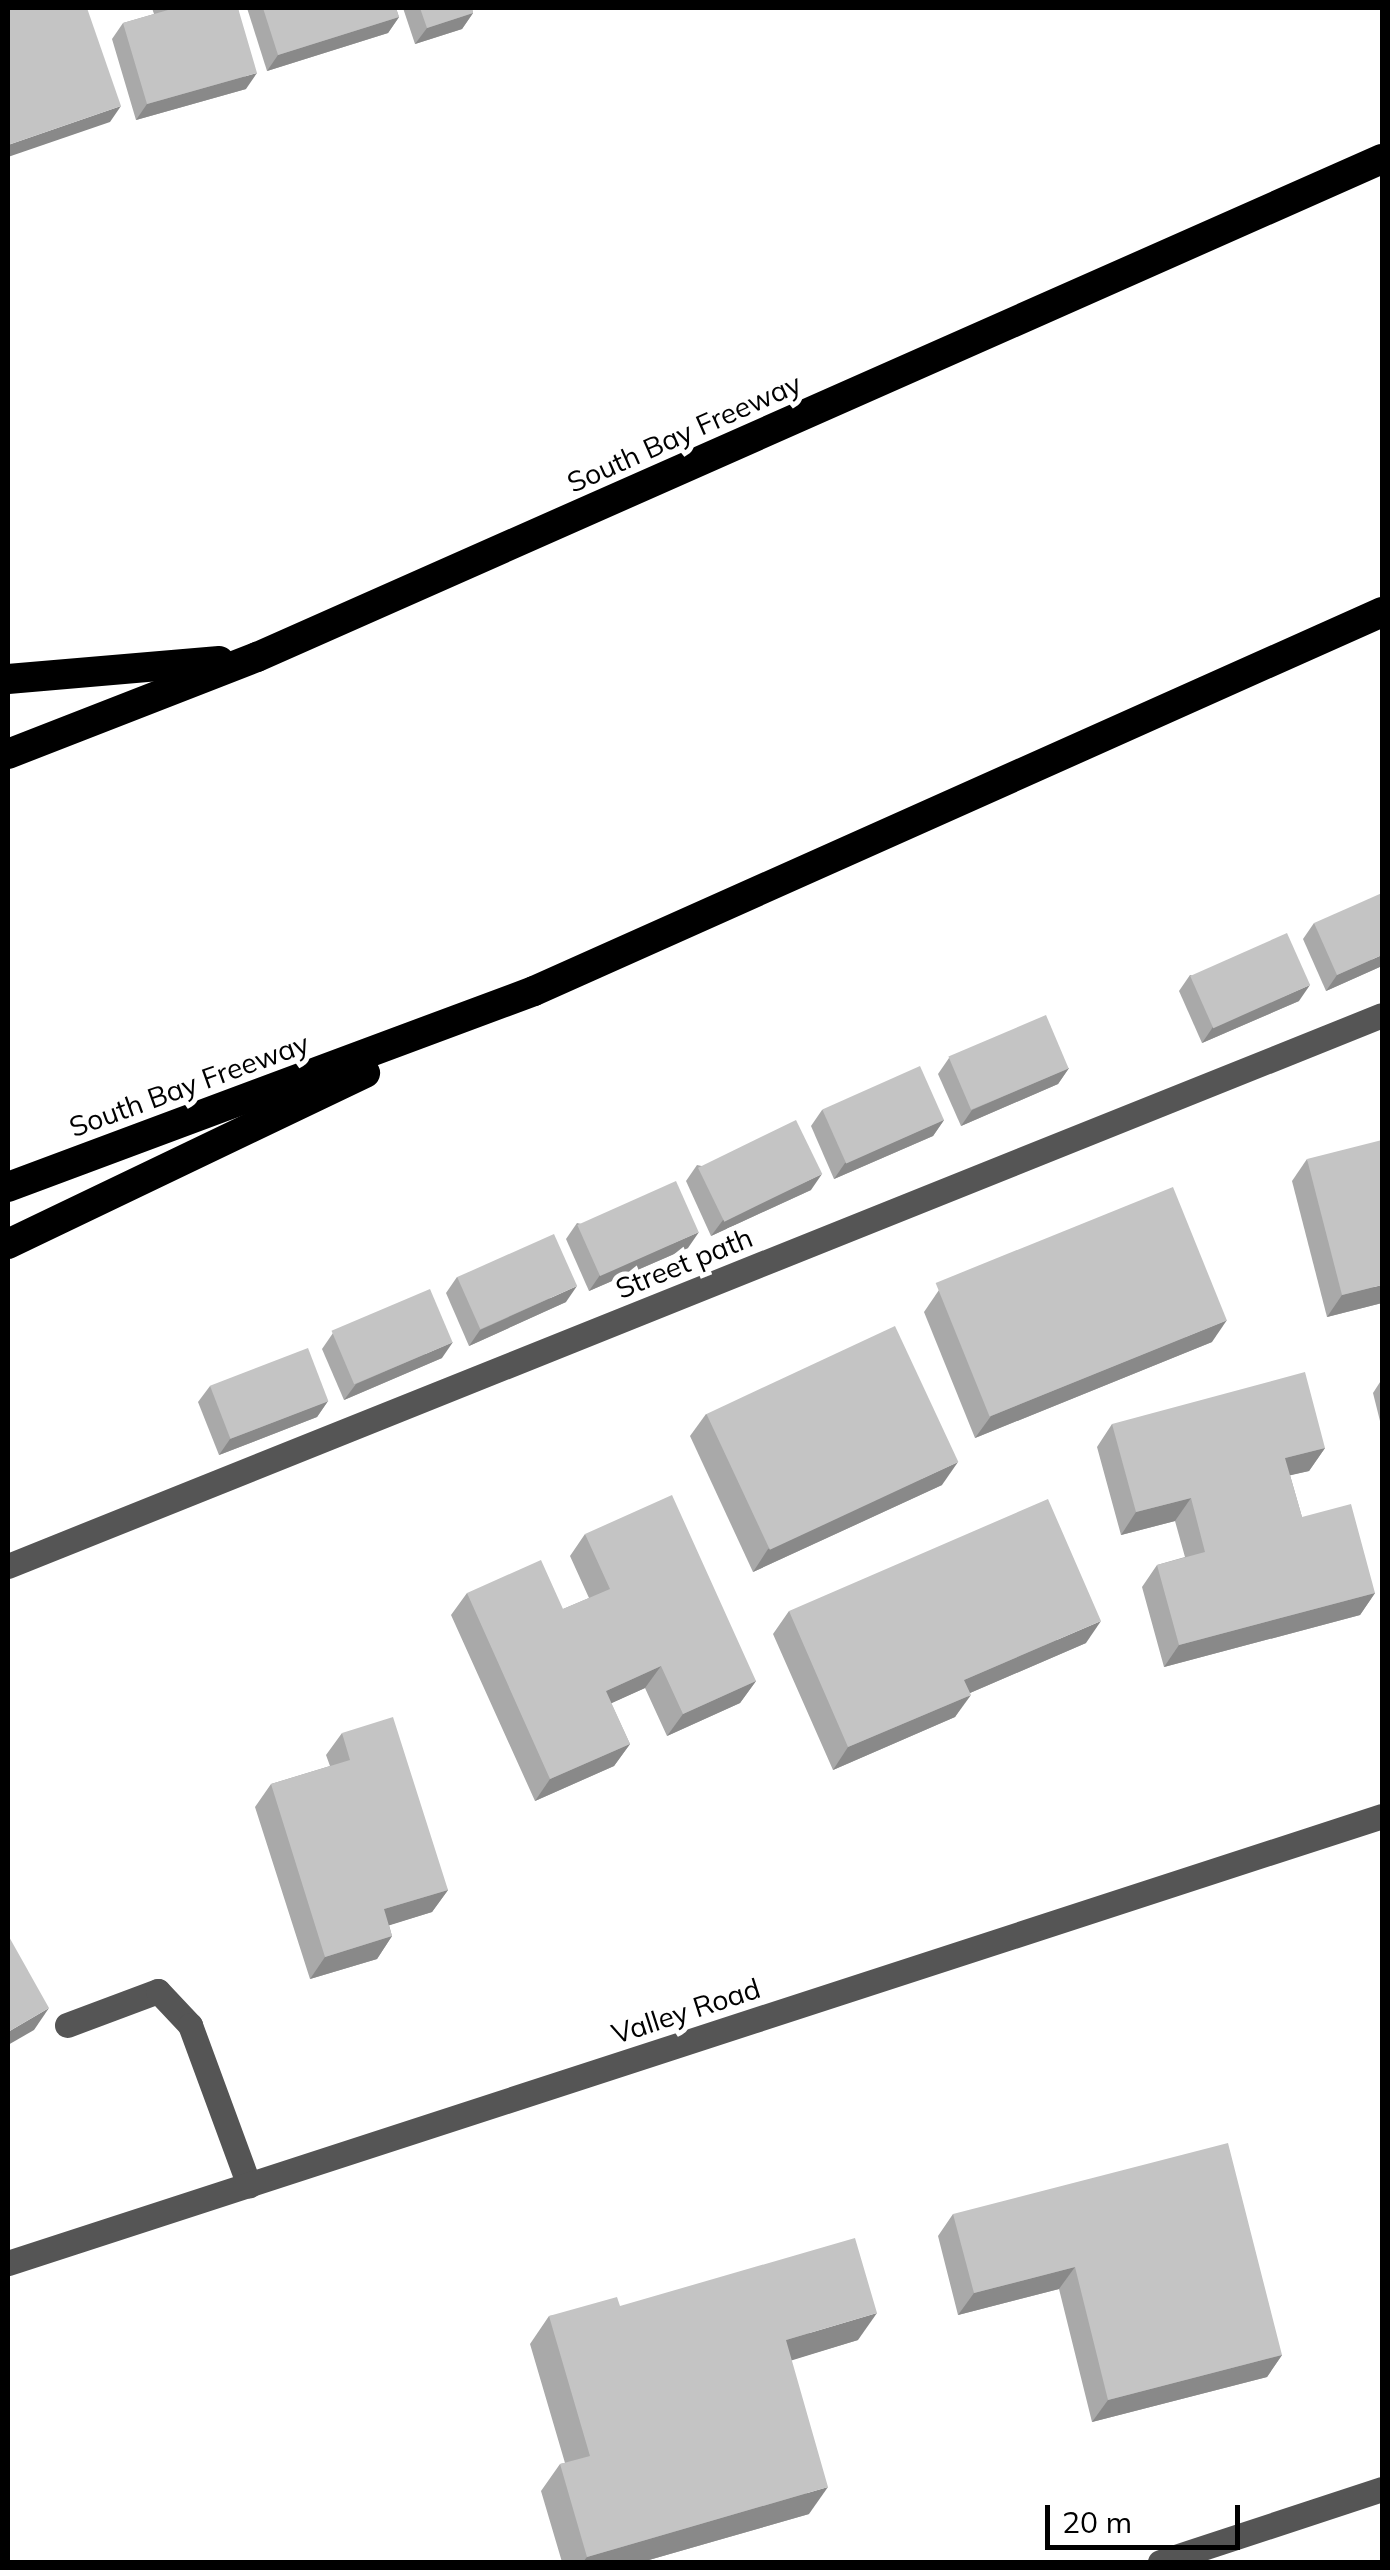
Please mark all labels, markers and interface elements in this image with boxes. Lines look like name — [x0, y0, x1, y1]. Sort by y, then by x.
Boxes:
street label: South Bay Freeway — [562, 366, 806, 500]
street label: South Bay Freeway — [65, 1026, 313, 1144]
street label: Street path — [611, 1220, 757, 1306]
street label: Valley Road — [608, 1971, 764, 2051]
scale bar — [1050, 2485, 1245, 2547]
text: 20 m — [1062, 2503, 1132, 2541]

